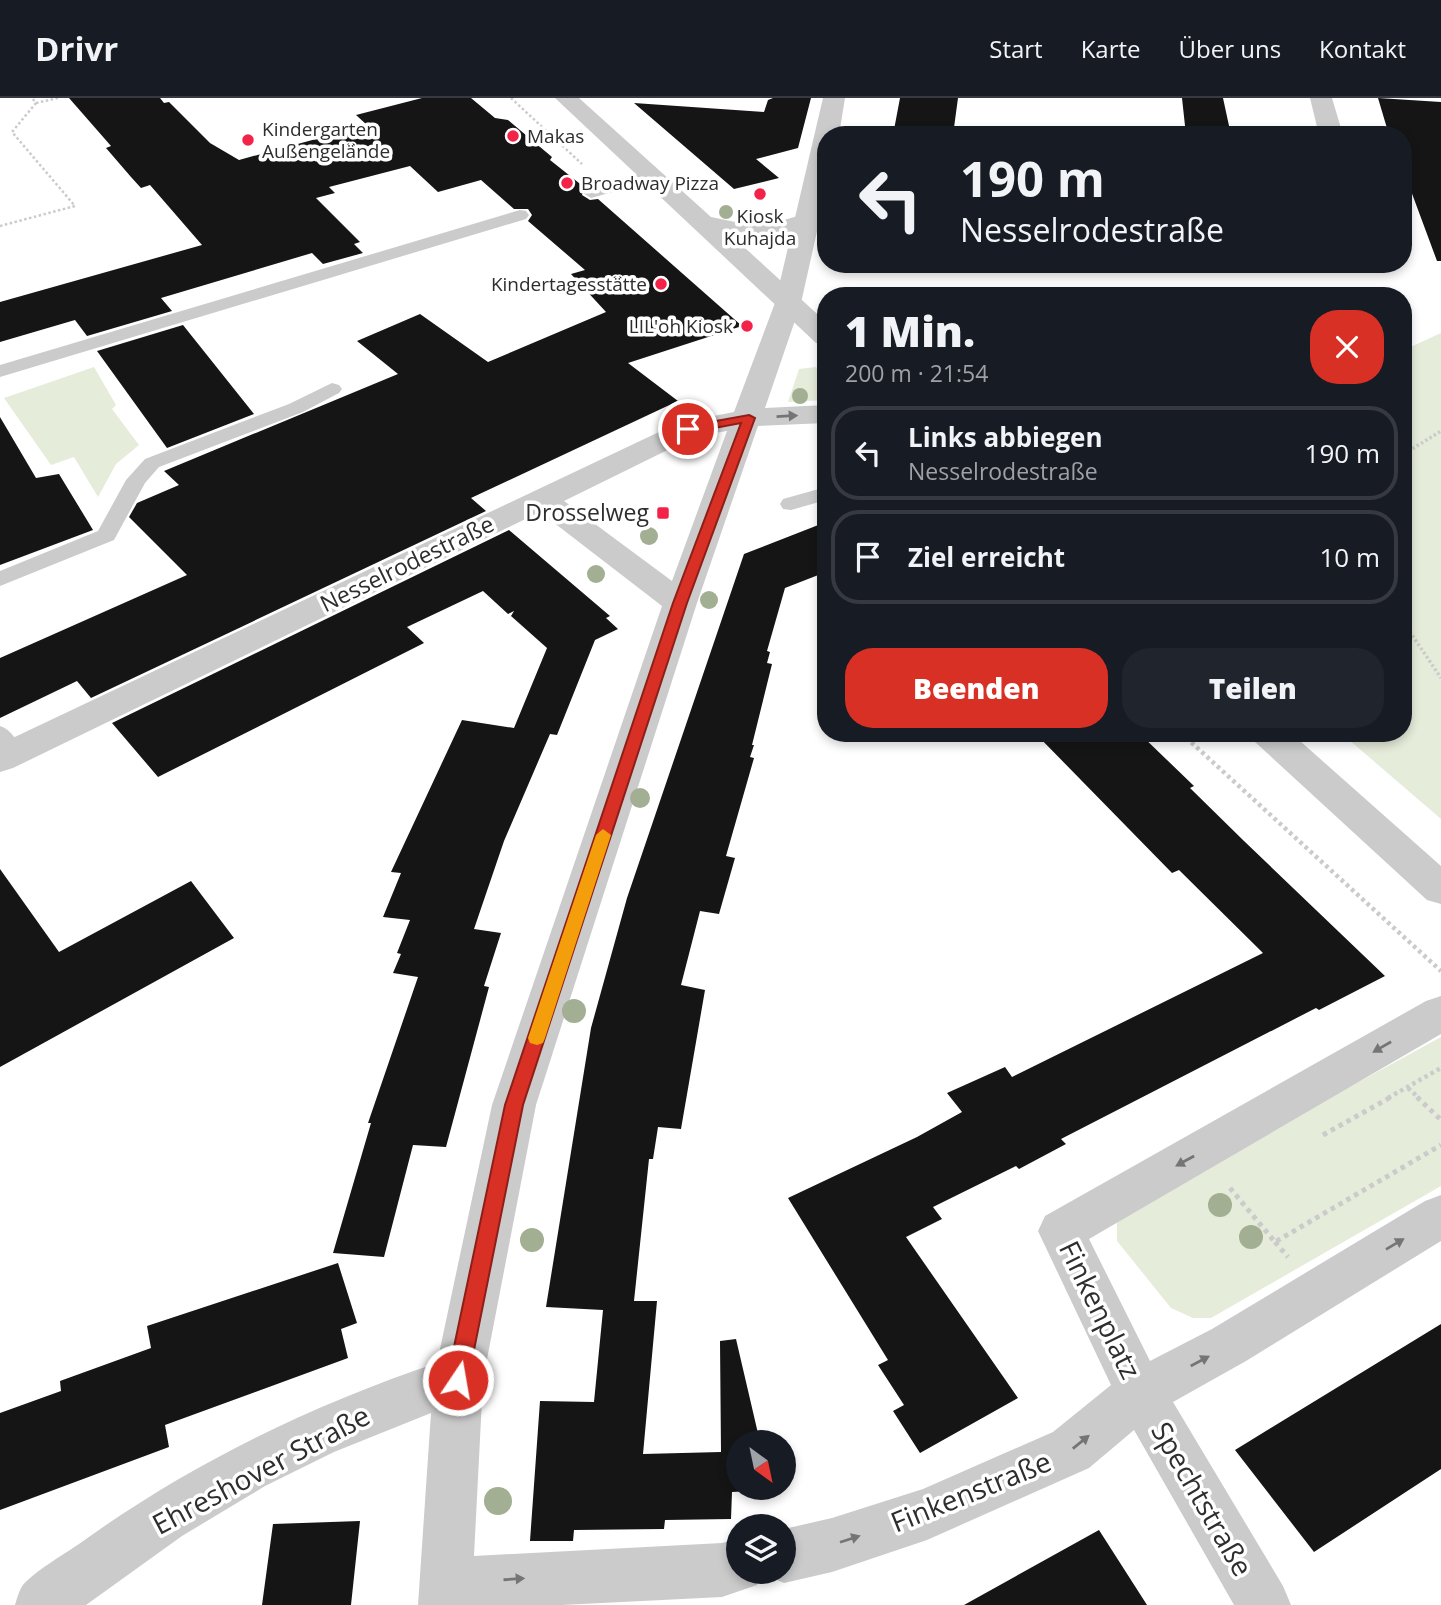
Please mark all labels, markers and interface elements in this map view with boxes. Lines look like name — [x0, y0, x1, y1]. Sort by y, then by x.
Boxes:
text: Drivr — [35, 26, 118, 71]
text: Start — [989, 32, 1043, 65]
text: Karte — [1081, 32, 1141, 65]
text: Über uns — [1179, 32, 1281, 65]
text: Kontakt — [1319, 32, 1406, 65]
place label: Kindergarten Außengelände — [262, 116, 390, 164]
place label: Makas — [527, 123, 584, 149]
marker: Makas — [505, 128, 521, 144]
marker: Kindergarten Außengelände — [240, 132, 256, 148]
text: 190 m — [960, 145, 1105, 211]
icon: left — [845, 154, 936, 245]
place label: Broadway Pizza — [581, 170, 719, 196]
marker: Broadway Pizza — [559, 175, 575, 191]
marker: Kiosk Kuhajda — [752, 186, 768, 202]
place label: Kiosk Kuhajda — [724, 203, 796, 251]
text: Nesselrodestraße — [960, 208, 1224, 251]
place label: Kindertagesstätte — [491, 271, 647, 297]
marker: Kindertagesstätte — [653, 276, 669, 292]
text: 1 Min. — [845, 302, 975, 359]
button: close — [1310, 310, 1384, 384]
place label: LIL'oh Kiosk — [629, 313, 733, 339]
marker: LIL'oh Kiosk — [739, 318, 755, 334]
text: 200 m · 21:54 — [845, 357, 988, 389]
pin — [658, 399, 718, 459]
icon: arrive — [669, 410, 707, 448]
one-way arrow — [777, 410, 799, 421]
text: Links abbiegen — [908, 419, 1103, 455]
icon: left — [849, 434, 887, 472]
text: 190 m — [1305, 435, 1380, 471]
text: Nesselrodestraße — [908, 455, 1098, 487]
place label: Drosselweg — [525, 496, 650, 528]
marker: Drosselweg — [655, 505, 671, 521]
street label: Nesselrodestraße — [314, 507, 499, 619]
icon: arrive — [849, 538, 887, 576]
text: Ziel erreicht — [908, 539, 1065, 575]
text: 10 m — [1319, 539, 1380, 575]
button: Beenden — [845, 648, 1108, 728]
button: Teilen — [1122, 648, 1384, 728]
one-way arrow — [1372, 1041, 1391, 1053]
one-way arrow — [1175, 1155, 1195, 1167]
street label: Finkenplatz — [1051, 1234, 1151, 1385]
one-way arrow — [1386, 1237, 1405, 1250]
position arrow — [421, 1343, 495, 1417]
one-way arrow — [1191, 1355, 1210, 1367]
street label: Ehreshover Straße — [145, 1396, 376, 1543]
street label: Spechtstraße — [1143, 1414, 1262, 1583]
north arrow — [726, 1430, 796, 1500]
map controls — [726, 1430, 796, 1584]
one-way arrow — [1072, 1434, 1090, 1449]
street label: Finkenstraße — [885, 1442, 1056, 1540]
button: layers — [726, 1514, 796, 1584]
one-way arrow — [840, 1533, 861, 1544]
one-way arrow — [503, 1574, 525, 1585]

